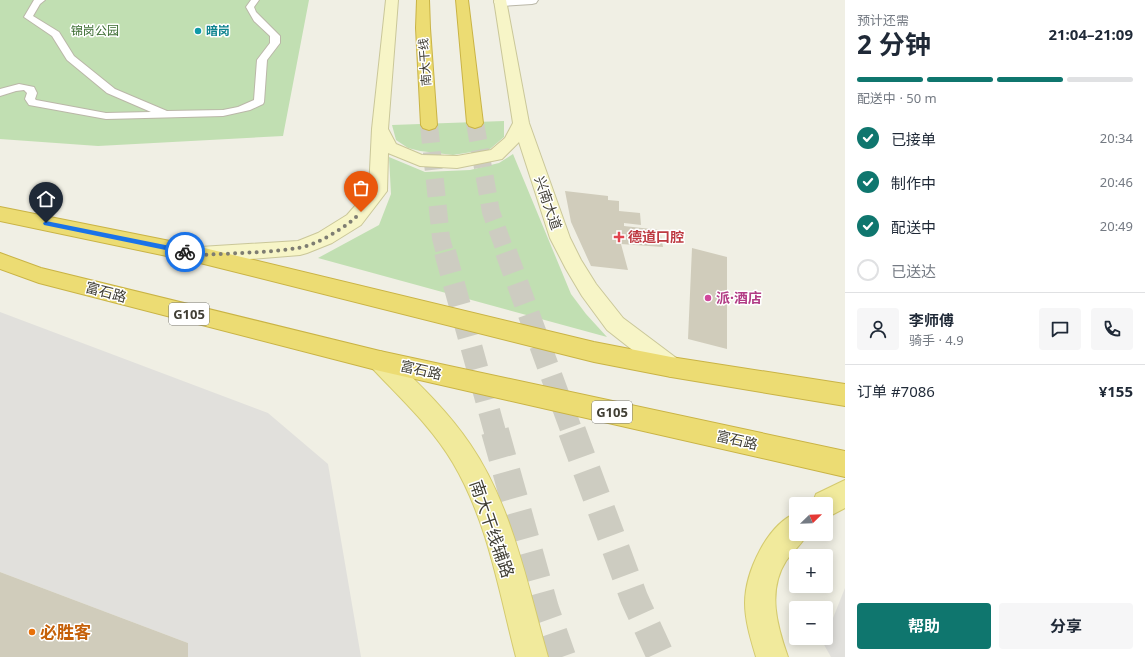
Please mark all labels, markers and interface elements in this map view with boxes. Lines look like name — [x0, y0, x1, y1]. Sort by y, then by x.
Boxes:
text: 预计还需 — [857, 11, 909, 29]
park label: 锦岗公园 — [71, 22, 119, 39]
place label: 暗岗 — [206, 22, 230, 39]
text: 21:04–21:09 — [1048, 24, 1133, 44]
marker: 暗岗 — [193, 26, 203, 36]
text: 2 分钟 — [857, 26, 931, 62]
street label: 南大干线 — [414, 37, 435, 87]
text: 配送中 · 50 m — [857, 89, 937, 107]
icon: check — [857, 127, 879, 149]
text: 已接单 — [891, 129, 936, 149]
text: 20:34 — [1100, 129, 1133, 147]
pin — [344, 171, 378, 212]
icon: check — [857, 171, 879, 193]
street label: 兴南大道 — [530, 173, 567, 232]
text: 制作中 — [891, 173, 936, 193]
text: 20:46 — [1100, 173, 1133, 191]
icon: bag — [350, 177, 372, 199]
pin — [29, 182, 63, 223]
icon: home — [35, 188, 57, 210]
icon: check — [857, 215, 879, 237]
text: 配送中 — [891, 217, 936, 237]
text: 20:49 — [1100, 217, 1133, 235]
place label: 德道口腔 — [628, 227, 684, 246]
marker: 德道口腔 — [613, 231, 625, 243]
courier — [165, 232, 205, 272]
icon: bike — [174, 241, 196, 263]
text: 已送达 — [891, 261, 936, 281]
street label: 富石路 — [83, 277, 129, 306]
place label: 派·酒店 — [716, 288, 762, 307]
marker: 派·酒店 — [703, 293, 713, 303]
road number: G105 — [169, 303, 209, 325]
button: person — [857, 308, 899, 350]
button: chat — [1039, 308, 1081, 350]
button: phone — [1091, 308, 1133, 350]
text: 李师傅 — [909, 310, 954, 330]
text: 骑手 · 4.9 — [909, 331, 964, 349]
street label: 富石路 — [399, 356, 444, 383]
text: 订单 #7086 — [857, 381, 935, 401]
text: ¥155 — [1099, 381, 1133, 401]
road number: G105 — [592, 401, 632, 423]
street label: 富石路 — [715, 426, 760, 453]
street label: 南大干线辅路 — [465, 477, 520, 581]
north arrow — [789, 497, 833, 541]
map controls — [789, 497, 833, 645]
button: + — [789, 549, 833, 593]
button: − — [789, 601, 833, 645]
button: 帮助 — [857, 603, 991, 649]
button: 分享 — [999, 603, 1133, 649]
place label: 必胜客 — [40, 620, 91, 643]
marker: 必胜客 — [27, 627, 37, 637]

